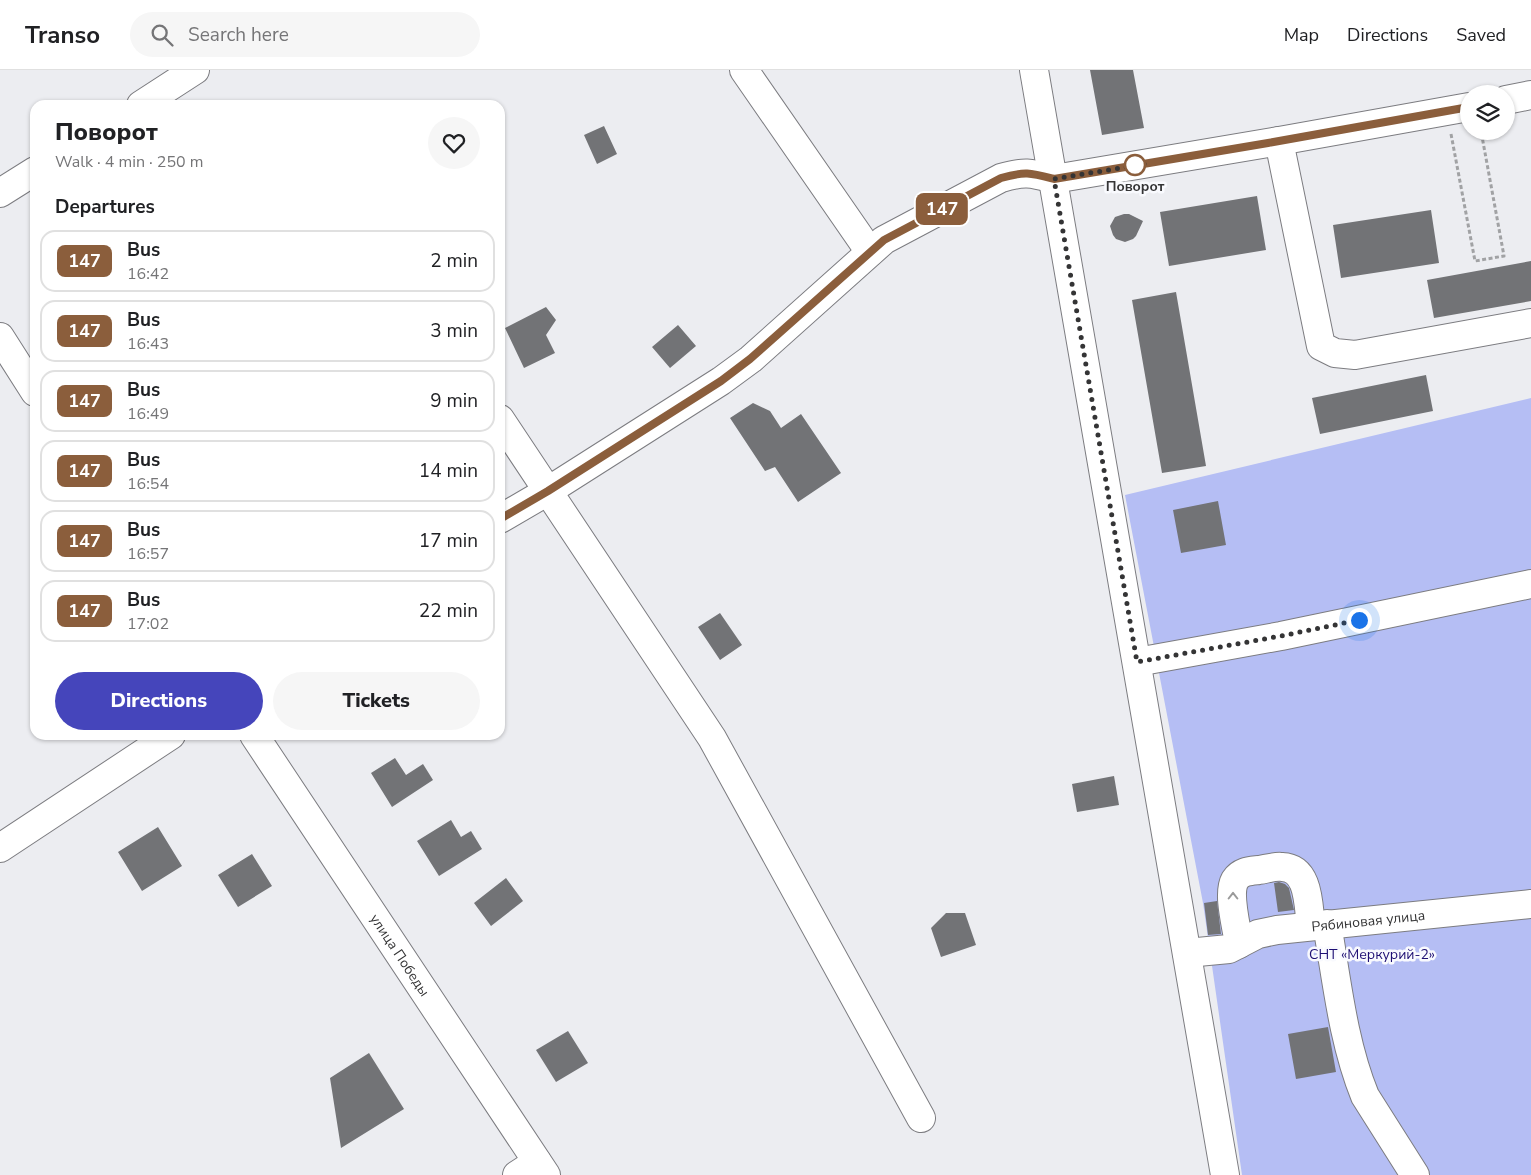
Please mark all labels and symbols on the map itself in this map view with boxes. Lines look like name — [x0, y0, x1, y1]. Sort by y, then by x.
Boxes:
marker: Поворот — [1124, 154, 1146, 176]
place label: Поворот — [1106, 177, 1165, 196]
line badge: 147 — [913, 193, 971, 225]
your location — [1347, 608, 1372, 633]
one-way arrow — [1228, 892, 1238, 900]
street label: Рябиновая улица — [1311, 905, 1426, 936]
street label: улица Победы — [366, 910, 434, 1000]
park label: СНТ «Меркурий-2» — [1309, 945, 1435, 964]

